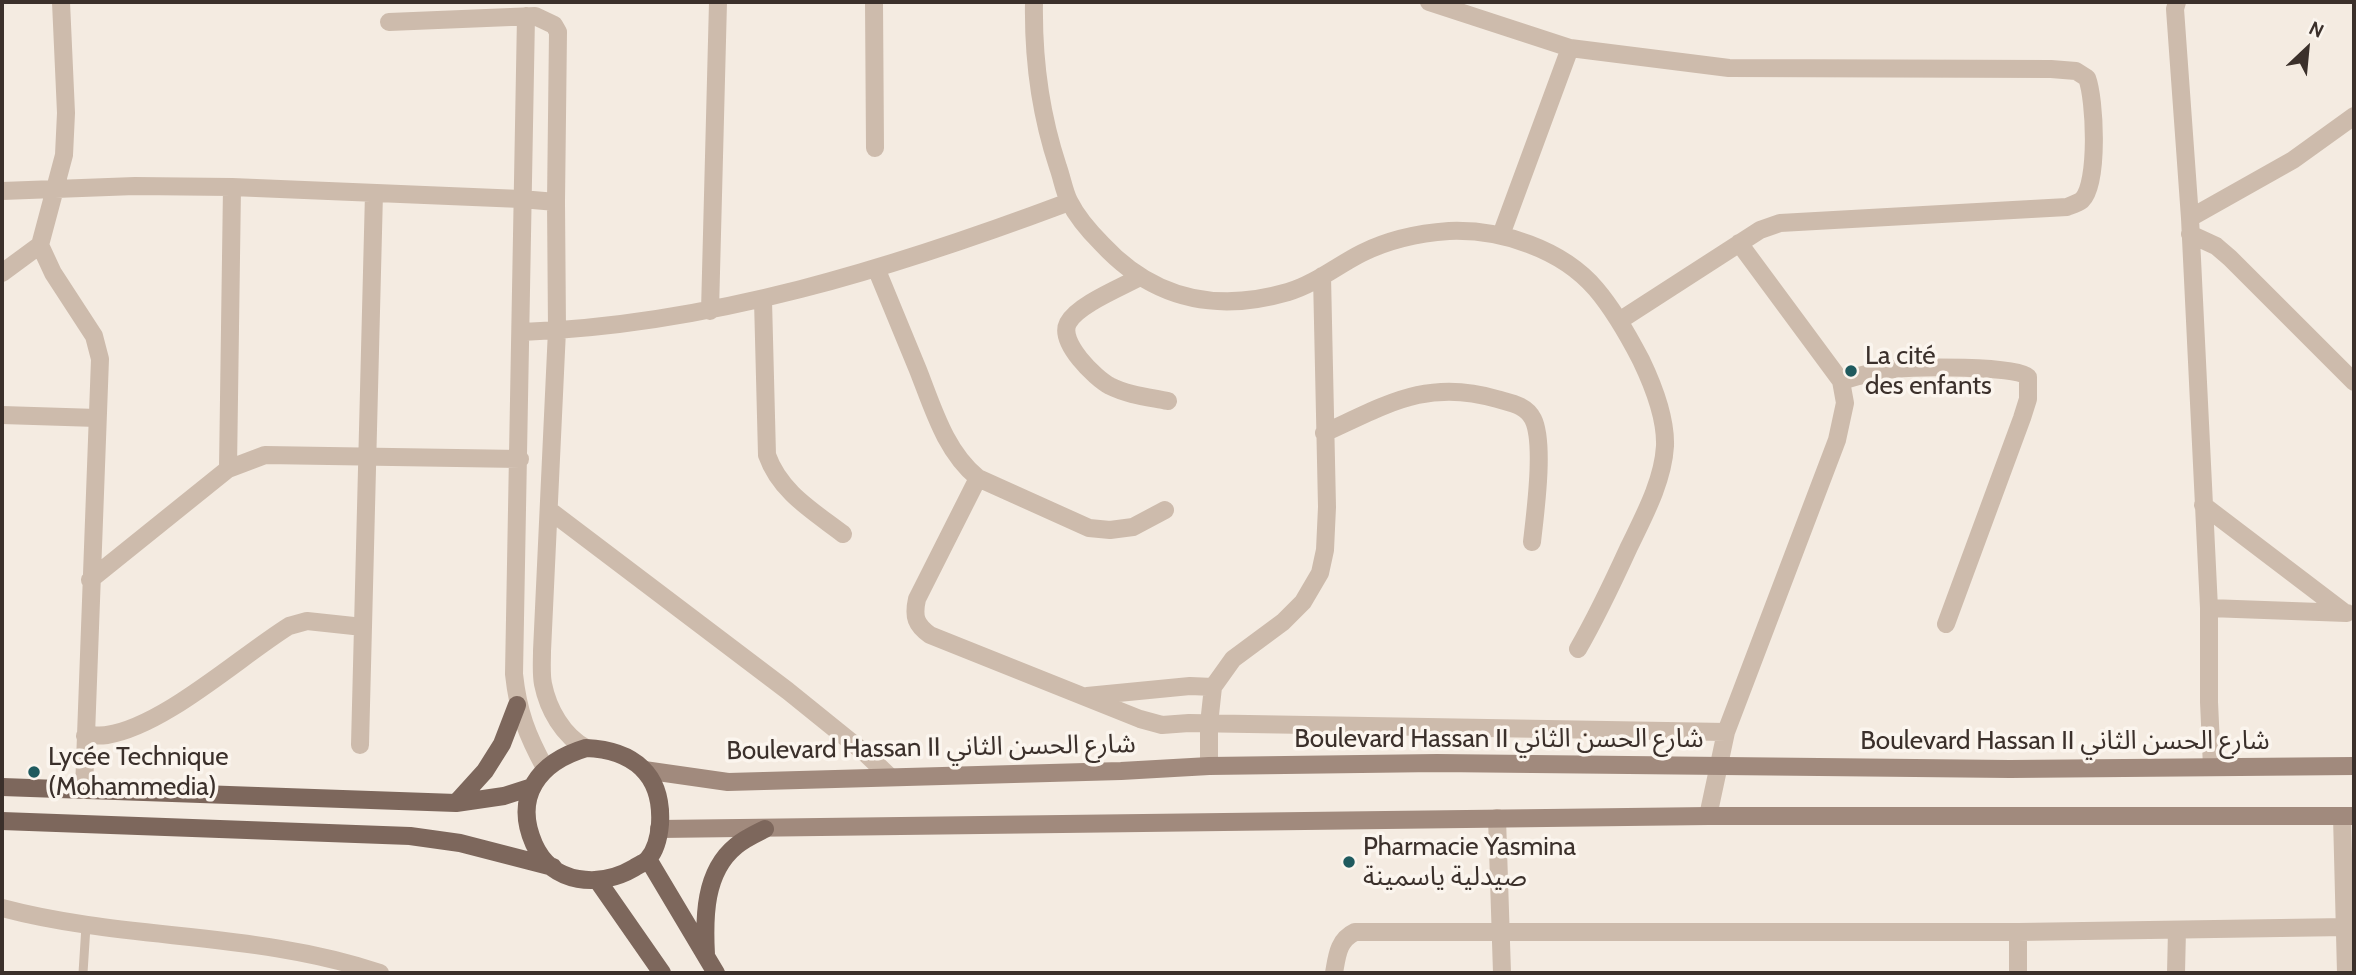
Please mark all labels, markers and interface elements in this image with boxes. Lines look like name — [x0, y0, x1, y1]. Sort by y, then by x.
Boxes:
north arrow — [2272, 14, 2342, 84]
text: N — [2305, 16, 2328, 43]
place label: La cité des enfants — [1865, 340, 1992, 402]
marker: La cité des enfants — [1843, 363, 1859, 379]
street label: Boulevard Hassan II شارع الحسن الثاني — [1294, 723, 1704, 755]
street label: Boulevard Hassan II شارع الحسن الثاني — [1860, 725, 2270, 757]
street label: Boulevard Hassan II شارع الحسن الثاني — [726, 729, 1136, 767]
place label: Lycée Technique (Mohammedia) — [48, 741, 229, 802]
marker: Lycée Technique (Mohammedia) — [26, 764, 42, 780]
place label: Pharmacie Yasmina صيدلية ياسمينة — [1363, 831, 1576, 892]
marker: Pharmacie Yasmina صيدلية ياسمينة — [1341, 854, 1357, 870]

